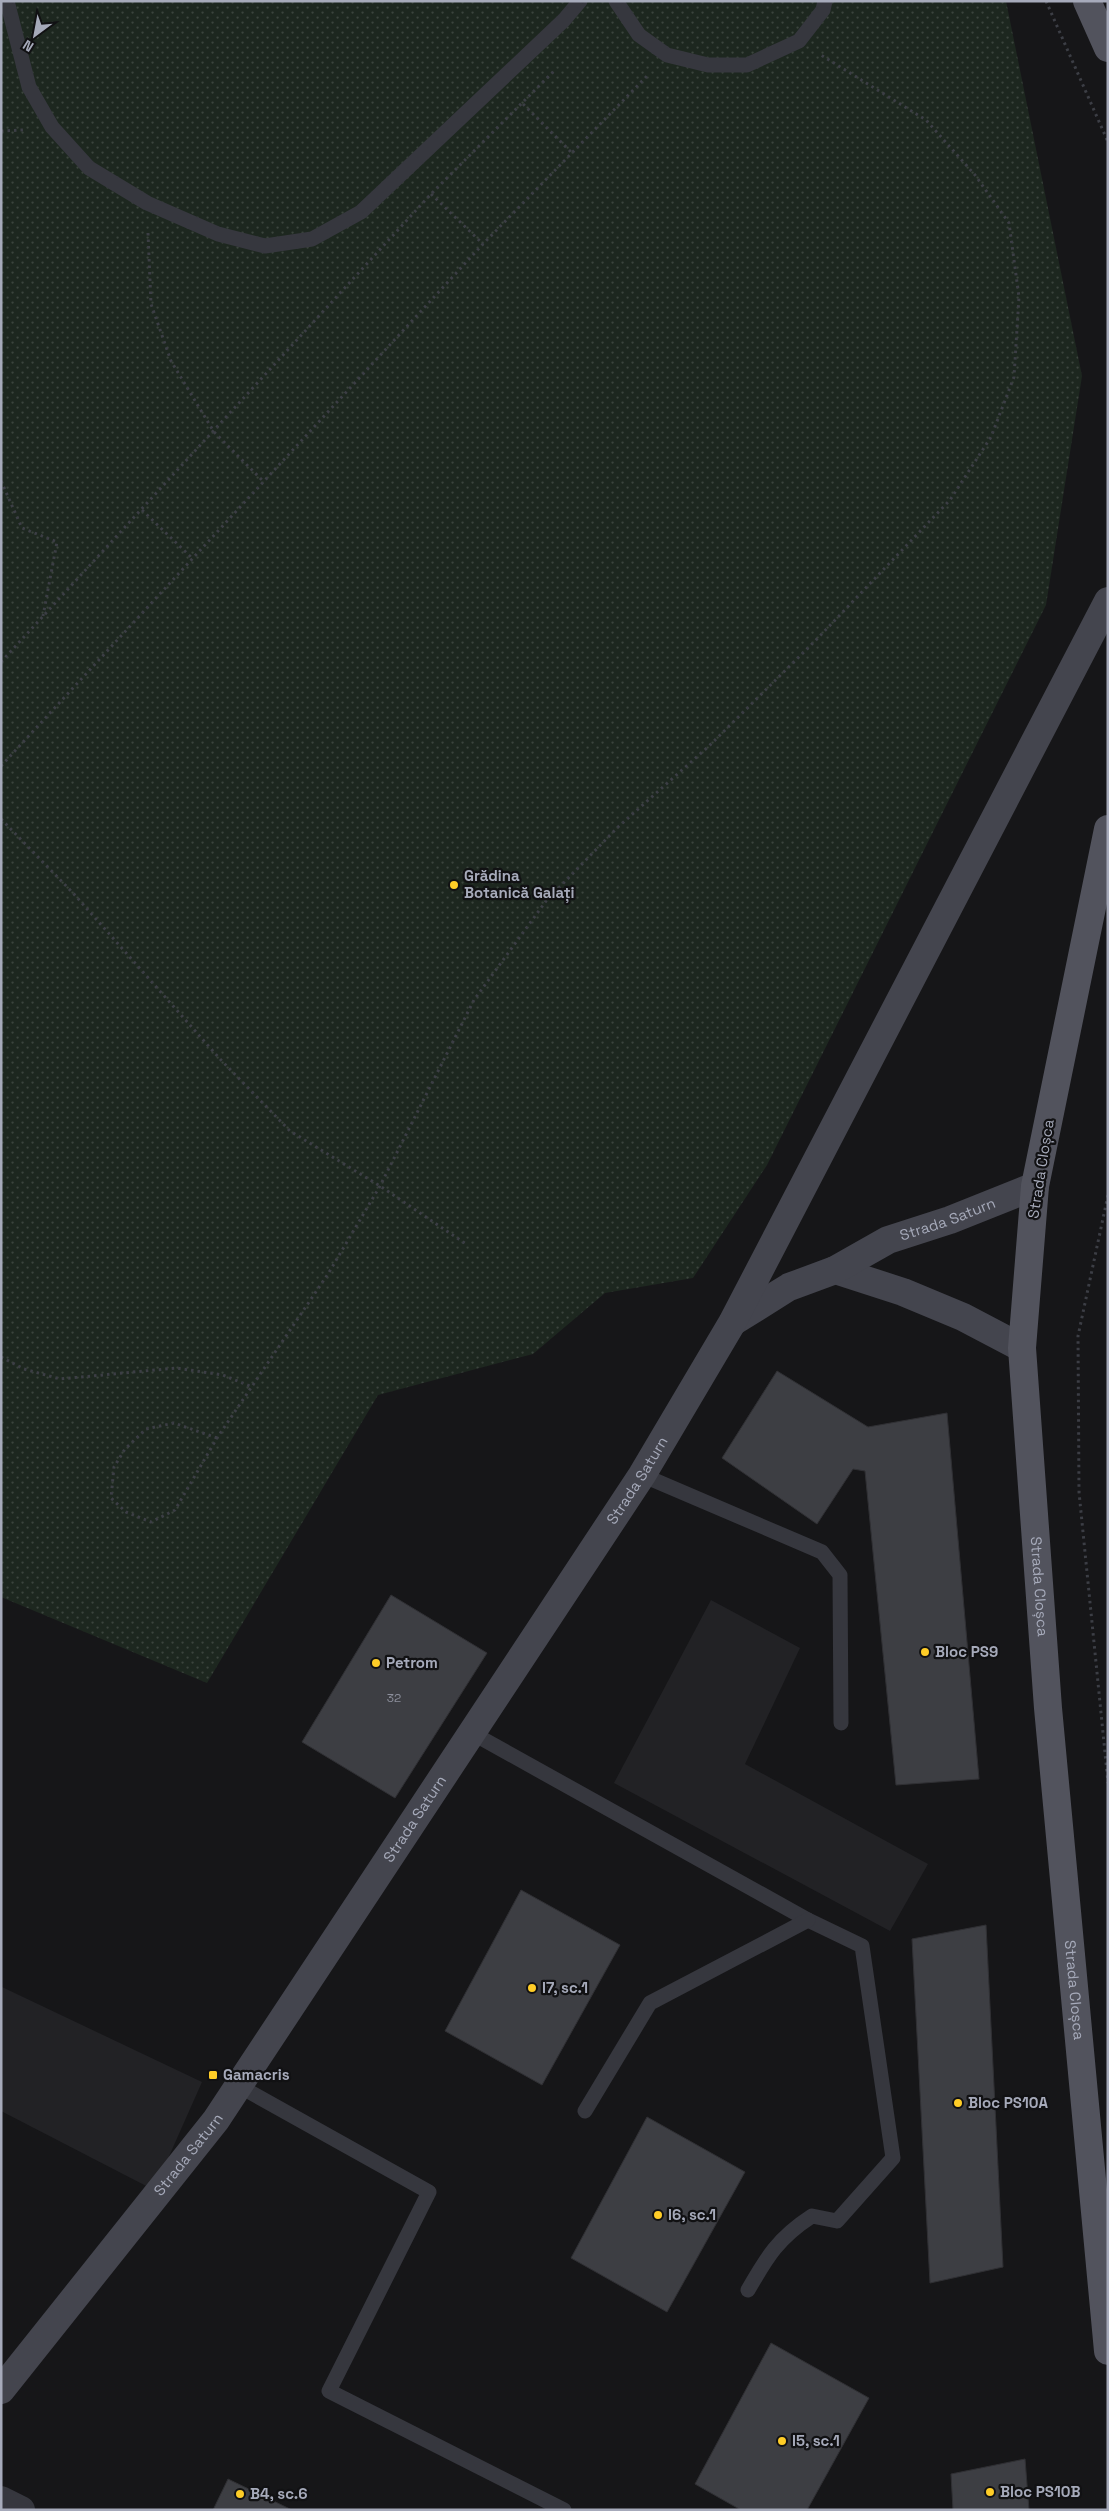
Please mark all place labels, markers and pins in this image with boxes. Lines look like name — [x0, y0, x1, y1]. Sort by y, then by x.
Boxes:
place label: Grădina Botanică Galați — [464, 866, 574, 903]
marker: Grădina Botanică Galați — [448, 879, 460, 891]
place label: Bloc PS9 — [935, 1642, 998, 1661]
marker: Bloc PS9 — [919, 1646, 931, 1658]
place label: Petrom — [386, 1653, 438, 1672]
marker: Petrom — [370, 1657, 382, 1669]
place label: I7, sc.1 — [542, 1978, 588, 1997]
marker: I7, sc.1 — [526, 1982, 538, 1994]
place label: Gamacris — [223, 2065, 290, 2084]
marker: Gamacris — [207, 2069, 219, 2081]
place label: Bloc PS10A — [968, 2093, 1048, 2112]
marker: Bloc PS10A — [952, 2097, 964, 2109]
place label: I6, sc.1 — [668, 2205, 716, 2224]
marker: I6, sc.1 — [652, 2209, 664, 2221]
place label: I5, sc.1 — [792, 2431, 840, 2450]
marker: I5, sc.1 — [776, 2435, 788, 2447]
place label: Bloc PS10B — [1000, 2482, 1080, 2501]
place label: B4, sc.6 — [250, 2484, 307, 2503]
marker: Bloc PS10B — [984, 2486, 996, 2498]
marker: B4, sc.6 — [234, 2488, 246, 2500]

